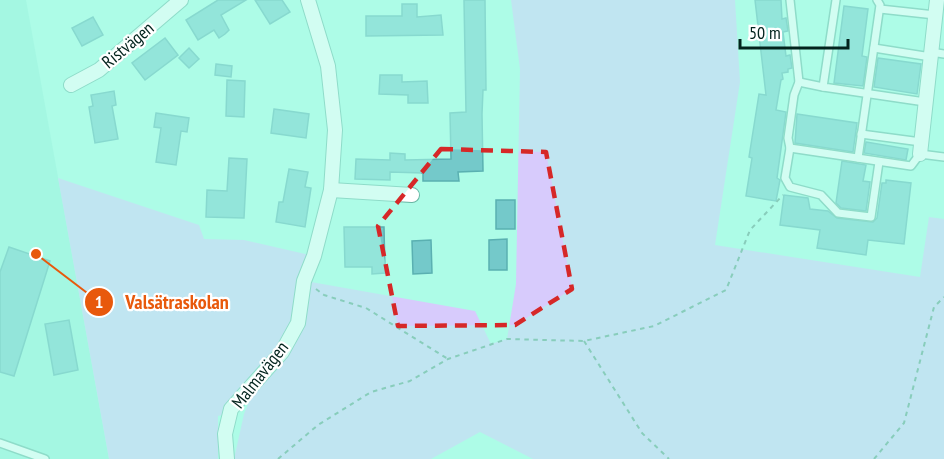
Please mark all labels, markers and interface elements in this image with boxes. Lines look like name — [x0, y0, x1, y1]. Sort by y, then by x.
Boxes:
scale bar — [740, 12, 848, 50]
street label: Ristvägen — [97, 16, 158, 73]
text: 50 m — [749, 21, 781, 44]
callout: Valsätraskolan — [84, 283, 241, 321]
text: Valsätraskolan — [124, 289, 229, 315]
text: 1 — [95, 290, 103, 313]
street label: Malmavägen — [226, 336, 293, 413]

